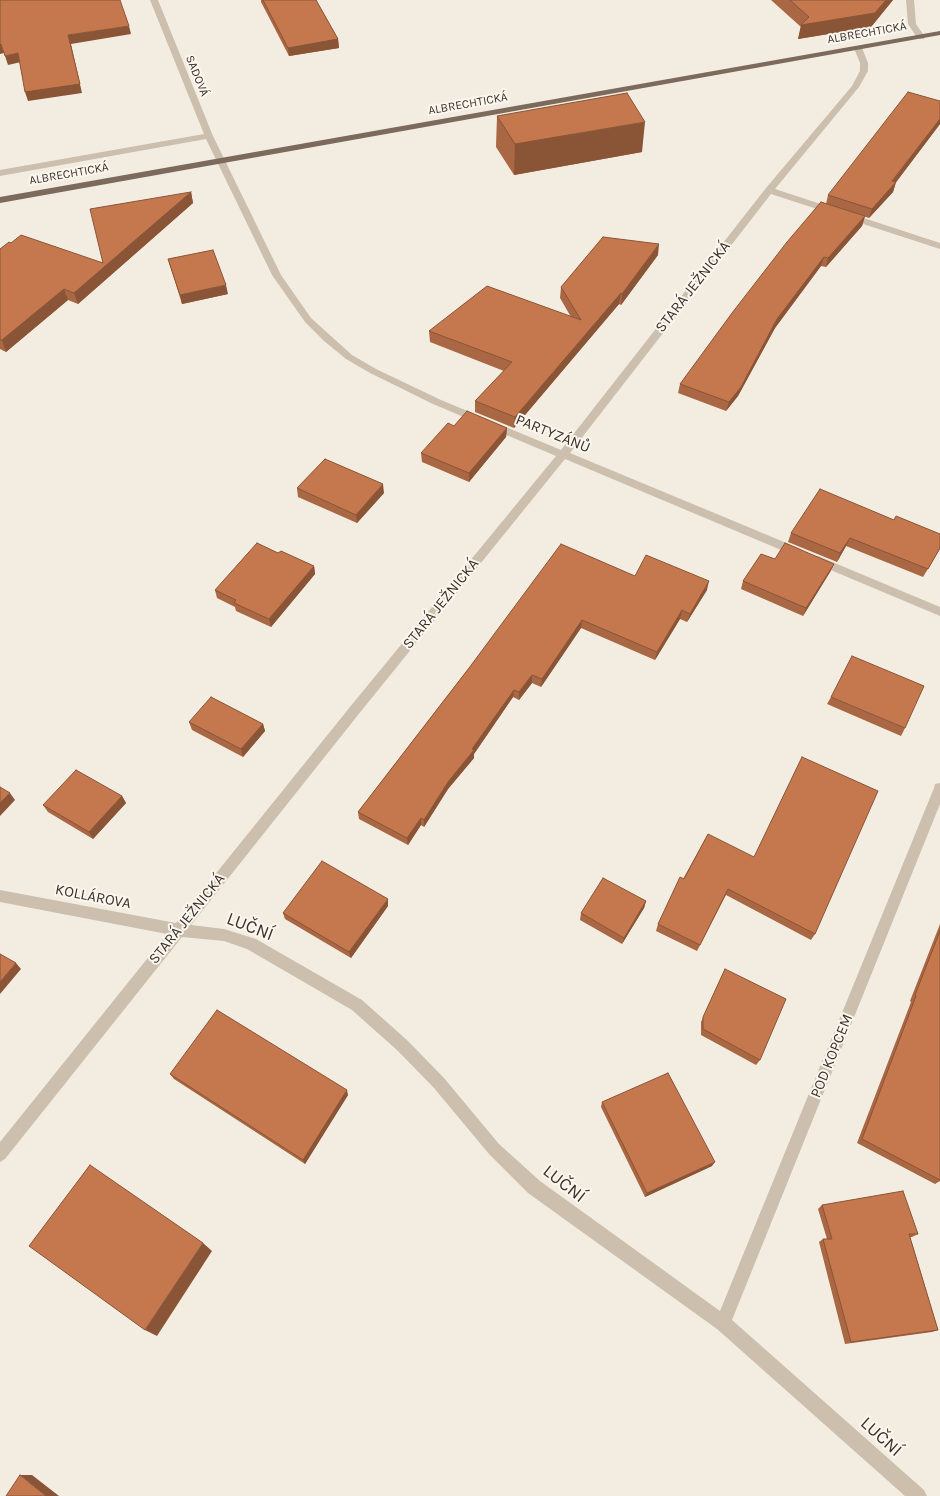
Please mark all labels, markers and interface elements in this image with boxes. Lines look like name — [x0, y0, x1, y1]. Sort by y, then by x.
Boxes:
street label: ALBRECHTICKÁ — [826, 19, 908, 47]
street label: SADOVÁ — [182, 53, 212, 99]
street label: ALBRECHTICKÁ — [427, 90, 509, 118]
street label: ALBRECHTICKÁ — [28, 160, 110, 188]
street label: STARÁ JEŽNICKÁ — [652, 238, 734, 336]
street label: PARTYZÁNŮ — [513, 411, 593, 457]
street label: STARÁ JEŽNICKÁ — [399, 555, 483, 653]
street label: STARÁ JEŽNICKÁ — [145, 870, 229, 968]
street label: KOLLÁROVA — [54, 881, 132, 913]
street label: LUČNÍ — [223, 908, 277, 946]
street label: POD KOPCEM — [807, 1011, 857, 1101]
street label: LUČNÍ — [538, 1161, 590, 1207]
street label: LUČNÍ — [856, 1413, 906, 1461]

